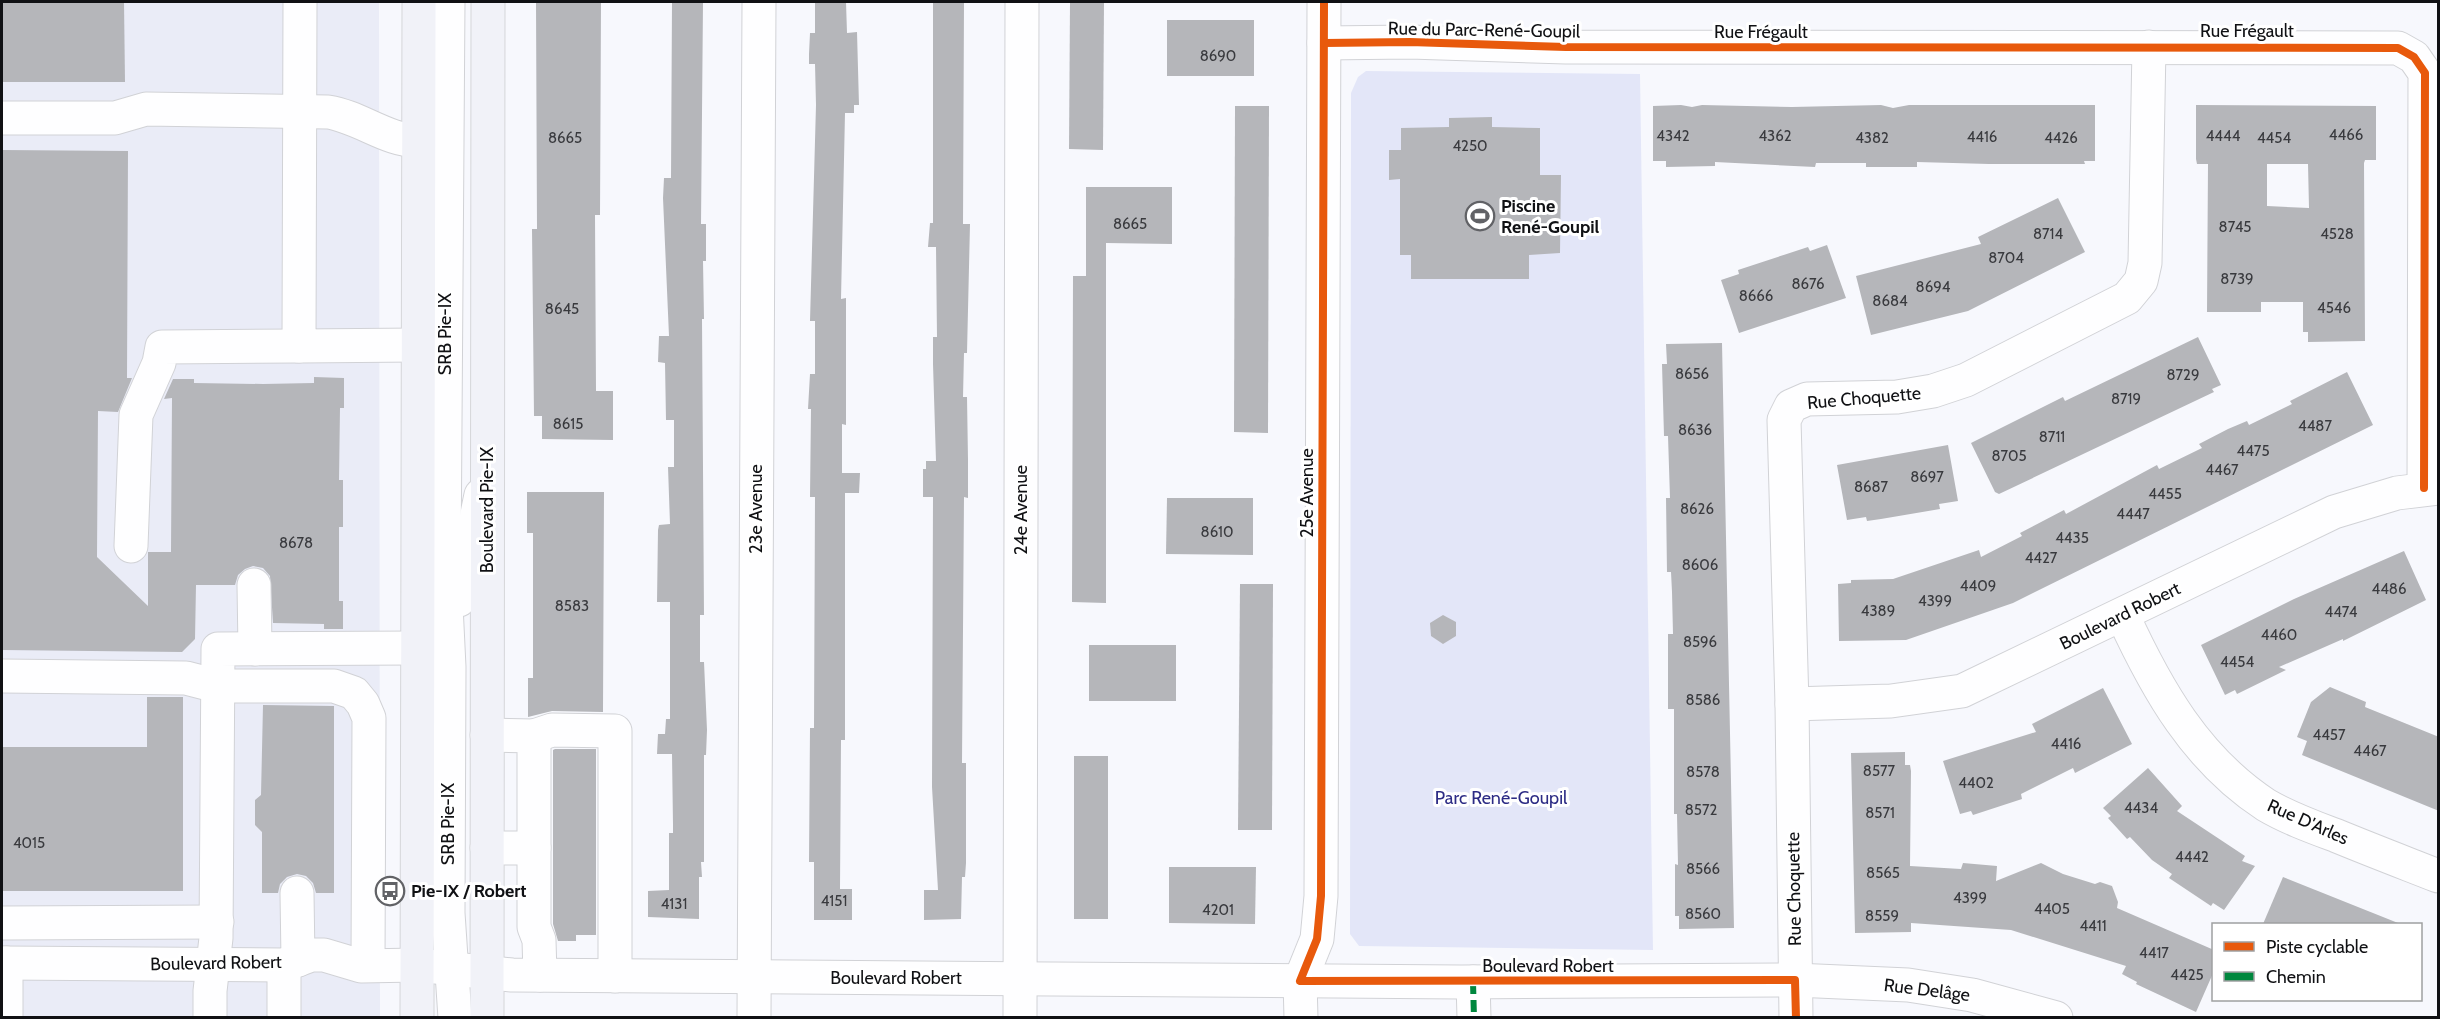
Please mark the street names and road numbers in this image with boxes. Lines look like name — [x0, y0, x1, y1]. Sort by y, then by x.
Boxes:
street label: Rue du Parc-René-Goupil — [1388, 17, 1581, 43]
street label: Rue Frégault — [2200, 20, 2294, 42]
street label: Rue Frégault — [1714, 21, 1808, 43]
street label: SRB Pie-IX — [434, 293, 456, 375]
street label: Rue Choquette — [1806, 382, 1922, 414]
street label: Boulevard Pie-IX — [476, 446, 498, 573]
street label: 25e Avenue — [1296, 448, 1318, 538]
street label: 23e Avenue — [745, 464, 767, 554]
street label: 24e Avenue — [1010, 465, 1032, 555]
street label: Boulevard Robert — [2056, 577, 2184, 655]
street label: SRB Pie-IX — [437, 783, 459, 865]
street label: Rue D'Arles — [2264, 794, 2352, 850]
street label: Rue Choquette — [1782, 832, 1806, 946]
street label: Boulevard Robert — [150, 951, 282, 975]
street label: Boulevard Robert — [1482, 955, 1614, 977]
street label: Boulevard Robert — [830, 967, 962, 989]
street label: Rue Delâge — [1883, 974, 1971, 1006]

